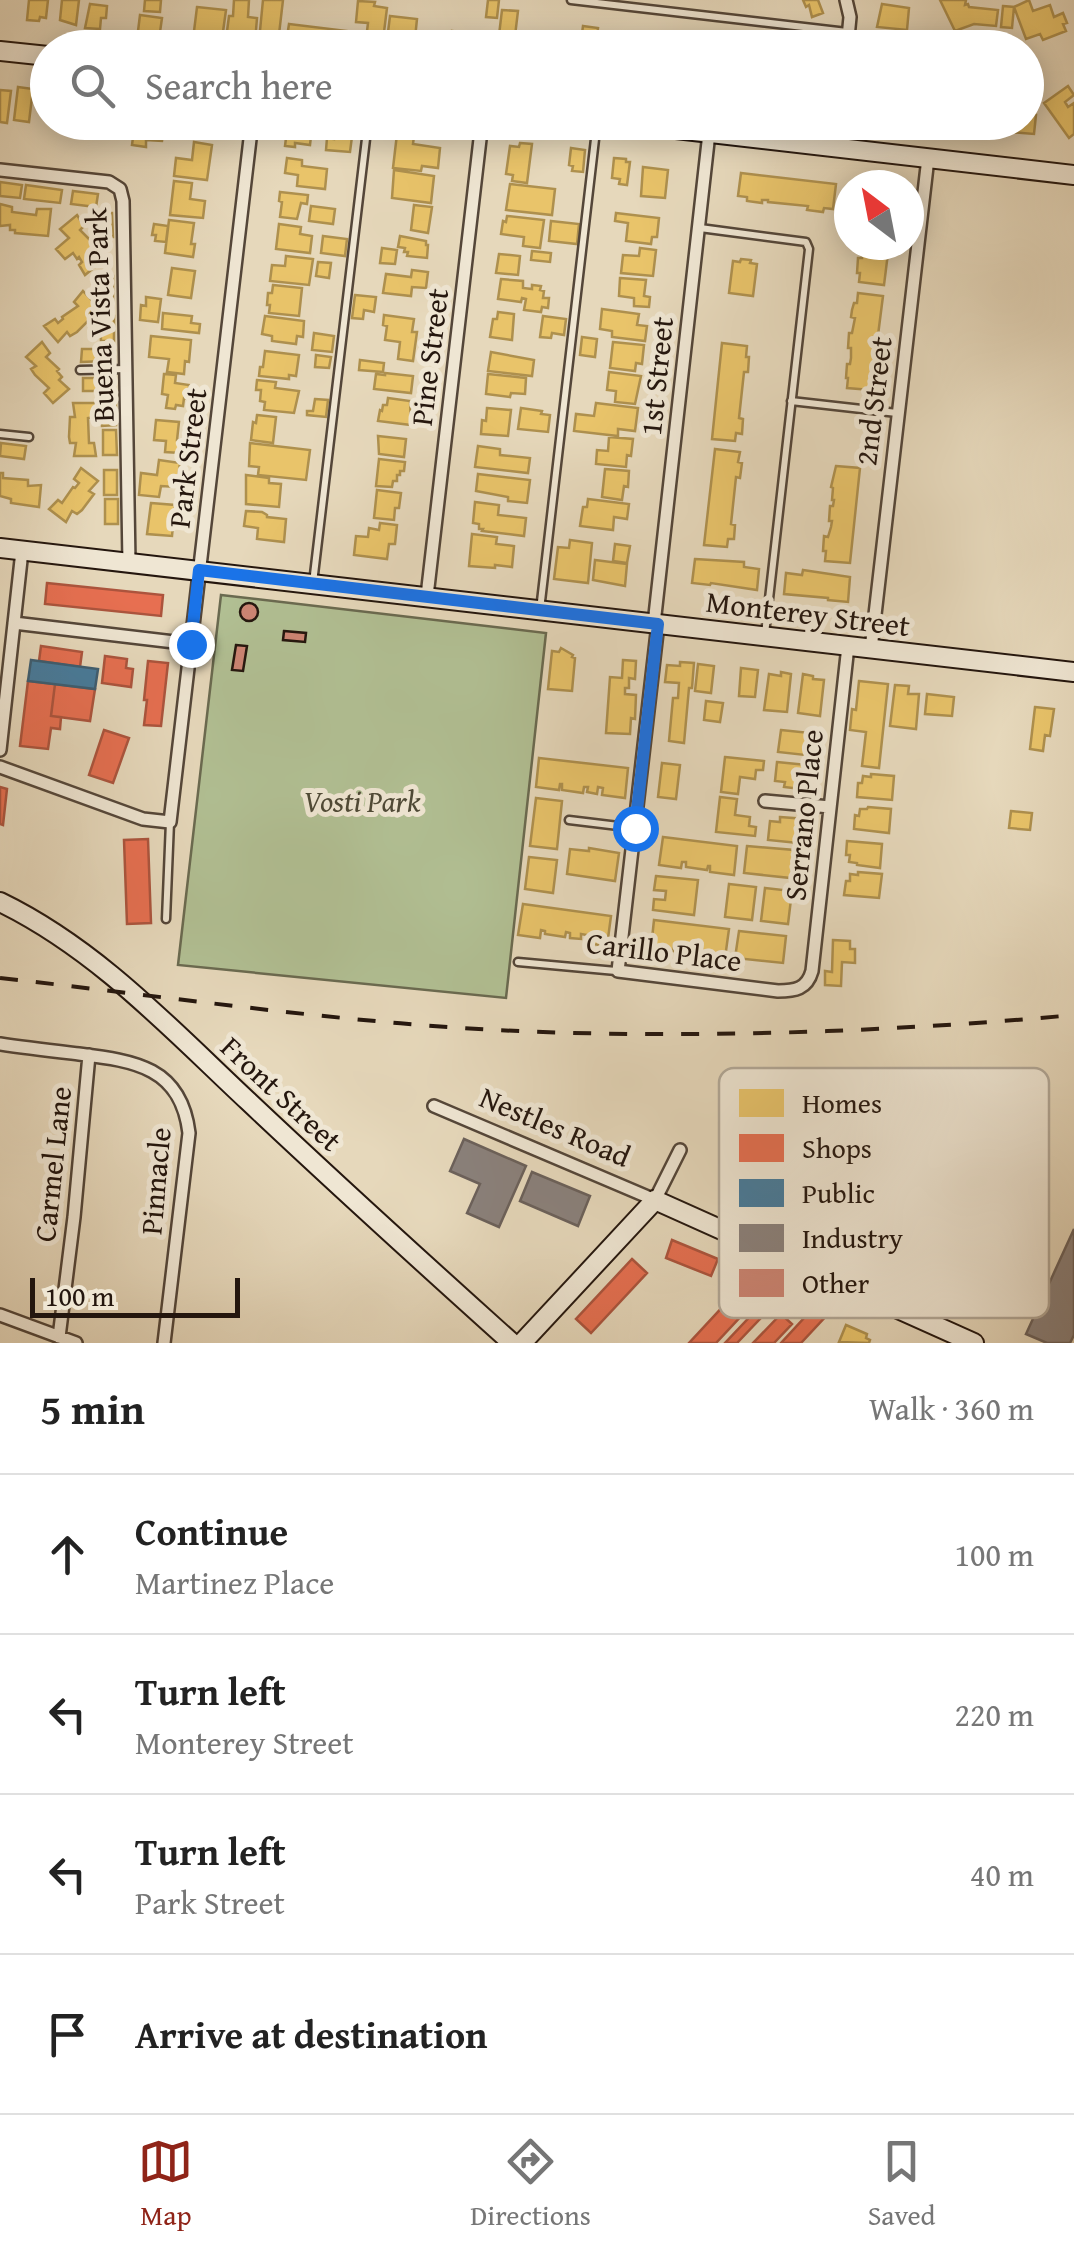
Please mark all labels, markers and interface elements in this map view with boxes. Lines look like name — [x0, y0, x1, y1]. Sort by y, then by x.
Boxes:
search box — [30, 30, 1044, 140]
text: Search here — [145, 57, 333, 113]
icon: search — [65, 58, 120, 113]
north arrow — [834, 170, 924, 260]
street label: Buena Vista Park — [73, 206, 125, 423]
street label: Pine Street — [399, 285, 459, 428]
street label: 1st Street — [628, 314, 684, 438]
street label: 2nd Street — [843, 333, 903, 468]
street label: Park Street — [157, 385, 217, 530]
street label: Monterey Street — [704, 579, 913, 647]
route end — [169, 622, 215, 668]
street label: Serrano Place — [772, 727, 834, 903]
park label: Vosti Park — [304, 779, 421, 823]
route start — [613, 806, 659, 852]
street label: Carillo Place — [584, 920, 744, 982]
street label: Front Street — [211, 1025, 352, 1161]
legend — [719, 1068, 1049, 1318]
street label: Nestles Road — [473, 1075, 638, 1178]
text: Homes — [802, 1082, 882, 1123]
street label: Carmel Lane — [22, 1084, 82, 1244]
street label: Pinnacle — [128, 1125, 182, 1237]
text: Shops — [802, 1127, 872, 1168]
text: Public — [802, 1172, 875, 1213]
text: Industry — [802, 1217, 903, 1258]
text: Other — [802, 1262, 870, 1303]
scale bar — [30, 1273, 240, 1318]
text: 100 m — [45, 1275, 114, 1316]
text: 5 min — [40, 1378, 145, 1439]
text: Walk · 360 m — [869, 1385, 1034, 1432]
text: Continue — [135, 1503, 288, 1559]
icon: ahead — [40, 1527, 95, 1582]
text: 100 m — [955, 1531, 1034, 1578]
text: Martinez Place — [135, 1559, 334, 1606]
text: Turn left — [135, 1663, 286, 1719]
icon: left — [40, 1687, 95, 1742]
text: 220 m — [955, 1691, 1034, 1738]
text: Monterey Street — [135, 1719, 354, 1766]
text: Turn left — [135, 1823, 286, 1879]
icon: left — [40, 1847, 95, 1902]
text: 40 m — [970, 1851, 1034, 1898]
text: Park Street — [135, 1879, 285, 1926]
text: Arrive at destination — [135, 2006, 488, 2062]
icon: arrive — [40, 2007, 95, 2062]
tab: Map — [138, 2134, 193, 2235]
tab: Directions — [470, 2134, 591, 2235]
tab: Saved — [868, 2134, 936, 2235]

